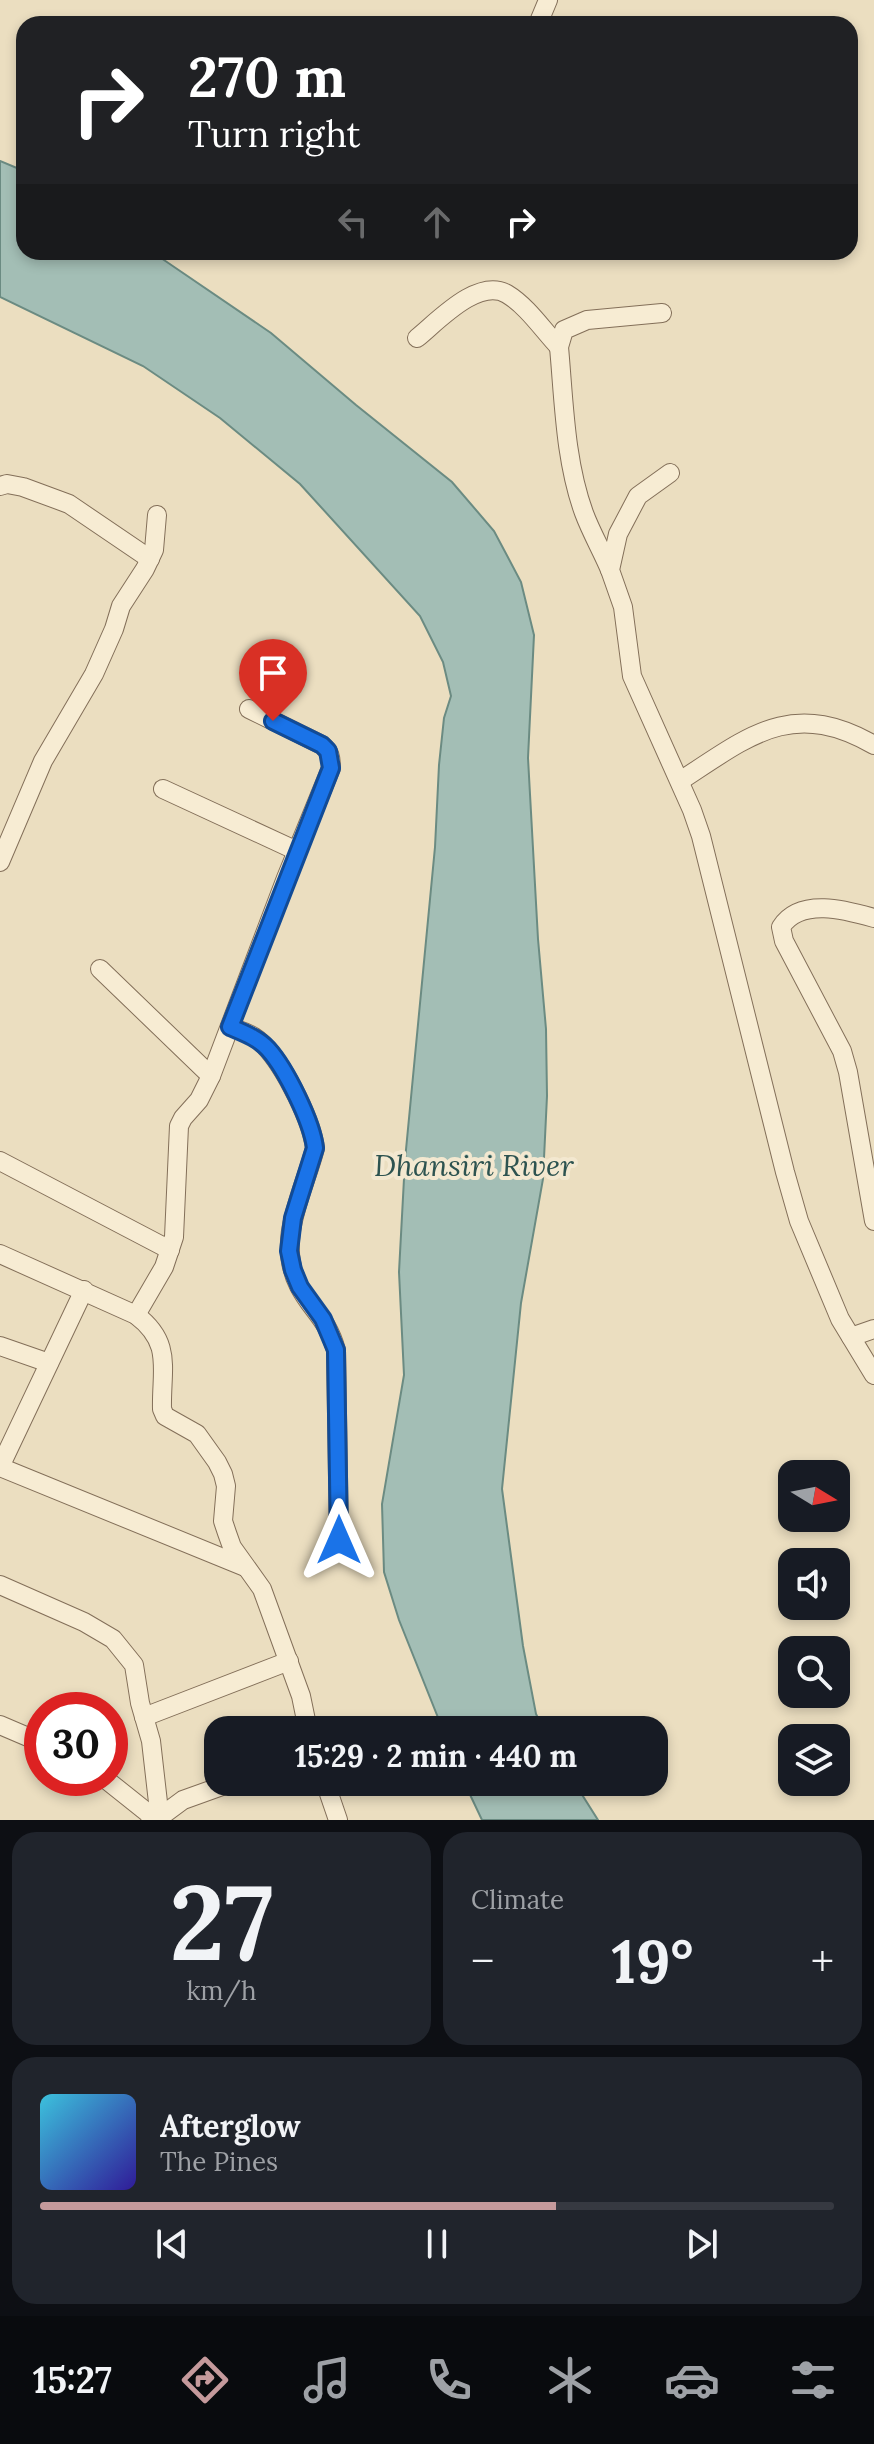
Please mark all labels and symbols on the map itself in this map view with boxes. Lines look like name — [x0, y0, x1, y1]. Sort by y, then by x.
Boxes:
pin — [239, 639, 307, 721]
water label: Dhansiri River — [374, 1146, 574, 1184]
north arrow — [778, 1460, 850, 1532]
position arrow — [297, 1498, 381, 1582]
speed limit sign: 30 — [24, 1692, 128, 1796]

